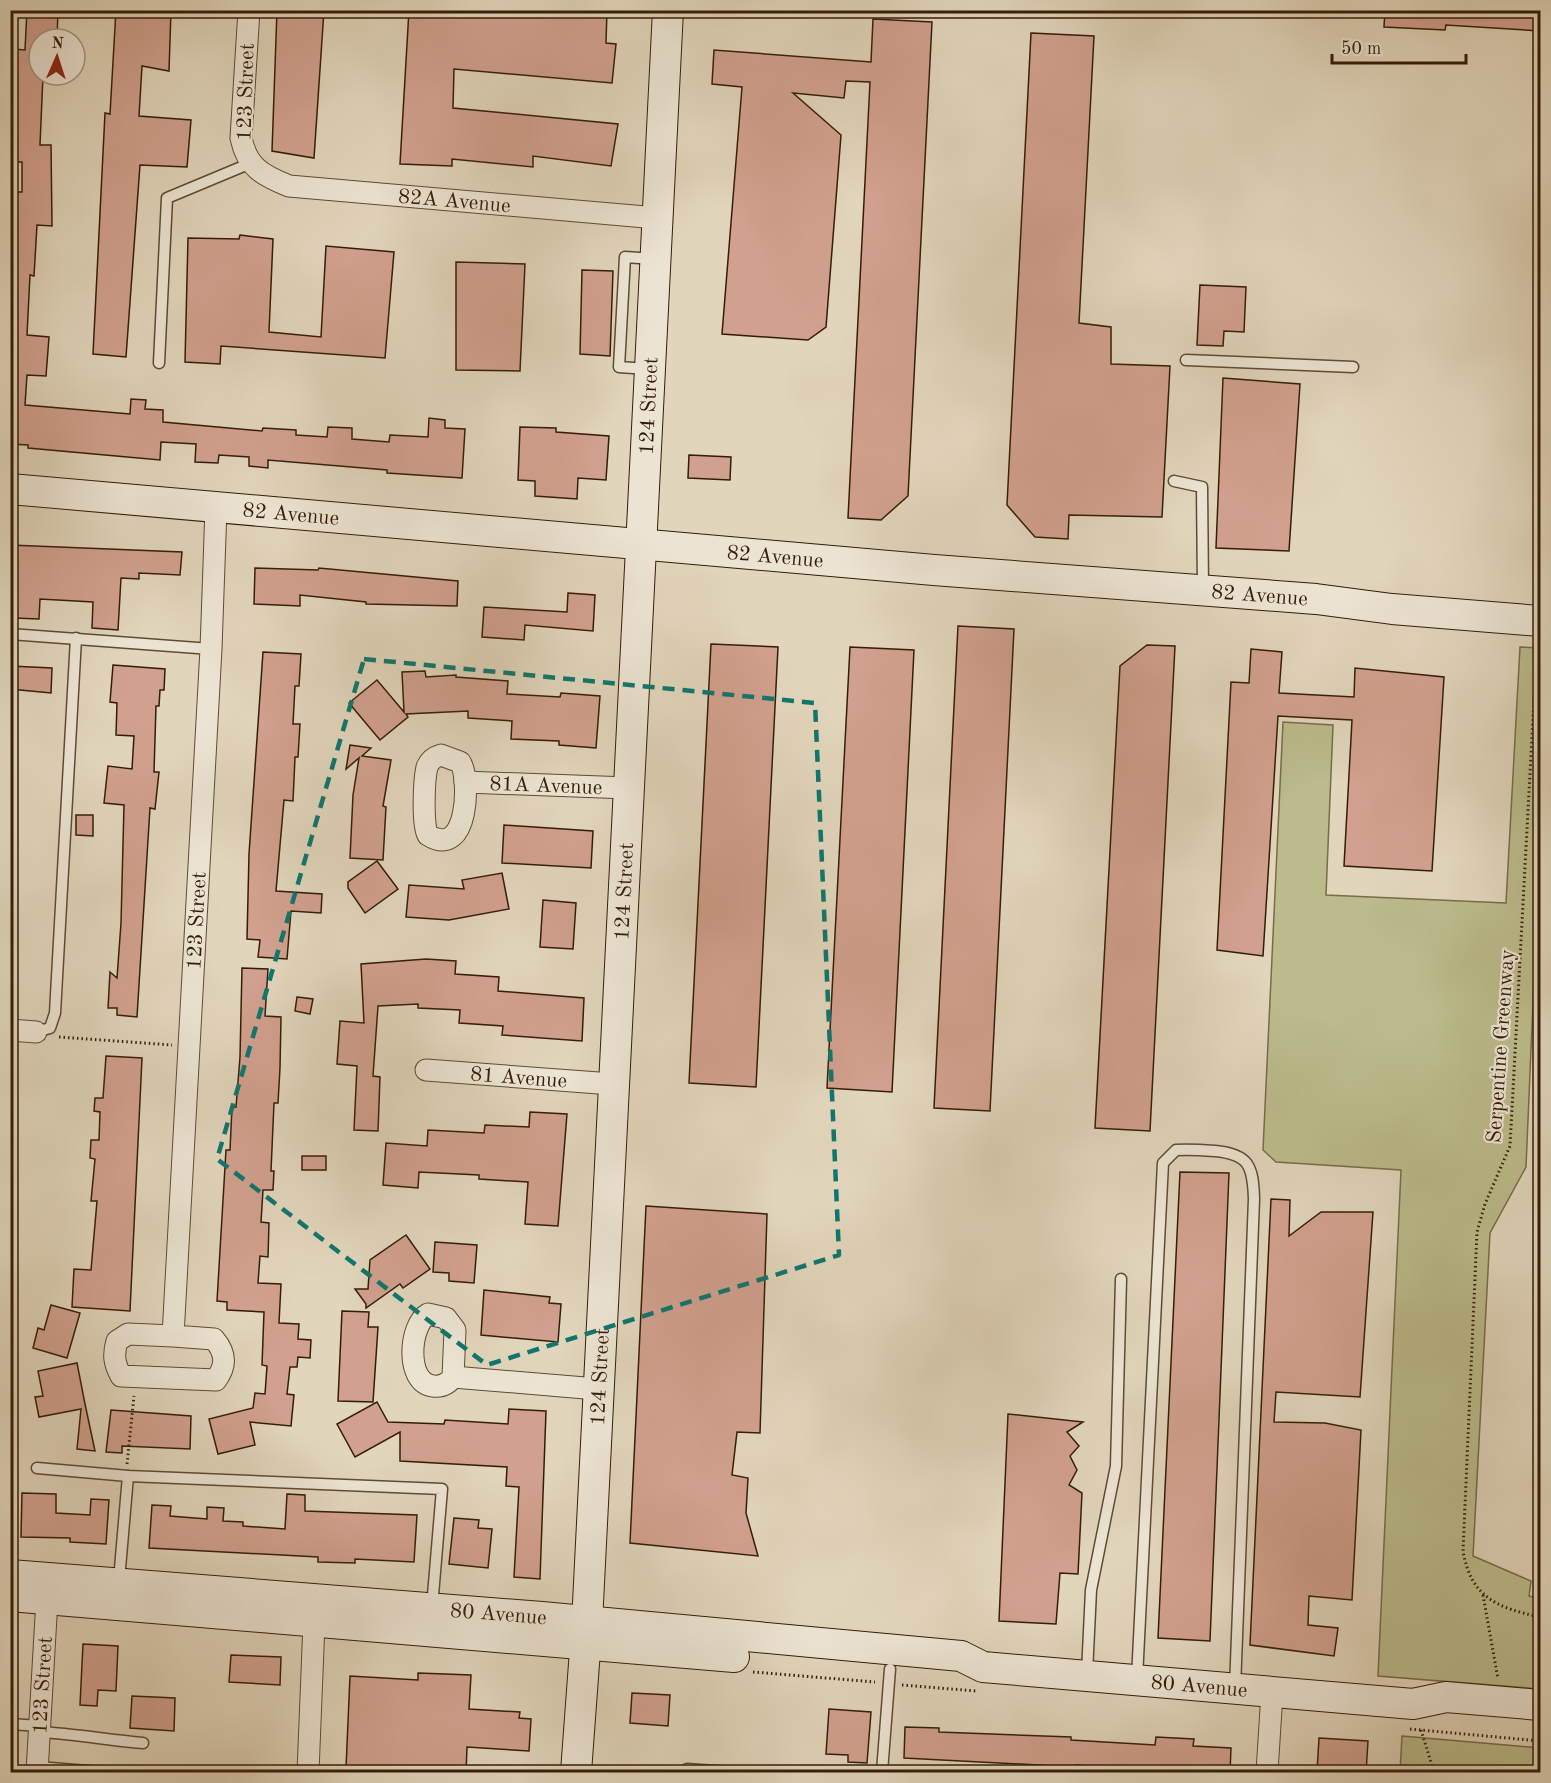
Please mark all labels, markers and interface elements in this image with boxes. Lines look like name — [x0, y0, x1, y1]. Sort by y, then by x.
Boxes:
north arrow — [27, 27, 87, 87]
scale bar — [1332, 27, 1466, 65]
text: N — [51, 36, 65, 52]
text: 50 m — [1341, 40, 1381, 58]
street label: 123 Street — [234, 43, 259, 141]
street label: 82A Avenue — [397, 187, 511, 217]
street label: 124 Street — [637, 356, 663, 456]
street label: 82 Avenue — [242, 500, 340, 530]
street label: 82 Avenue — [726, 543, 824, 572]
street label: 82 Avenue — [1210, 582, 1309, 610]
street label: 81A Avenue — [489, 774, 603, 799]
street label: 124 Street — [612, 842, 638, 941]
street label: 123 Street — [184, 871, 211, 970]
street label: Serpentine Greenway — [1484, 948, 1519, 1144]
street label: 81 Avenue — [469, 1064, 568, 1093]
street label: 124 Street — [588, 1327, 614, 1426]
street label: 80 Avenue — [449, 1601, 548, 1629]
street label: 123 Street — [30, 1636, 57, 1735]
street label: 80 Avenue — [1150, 1672, 1248, 1702]

